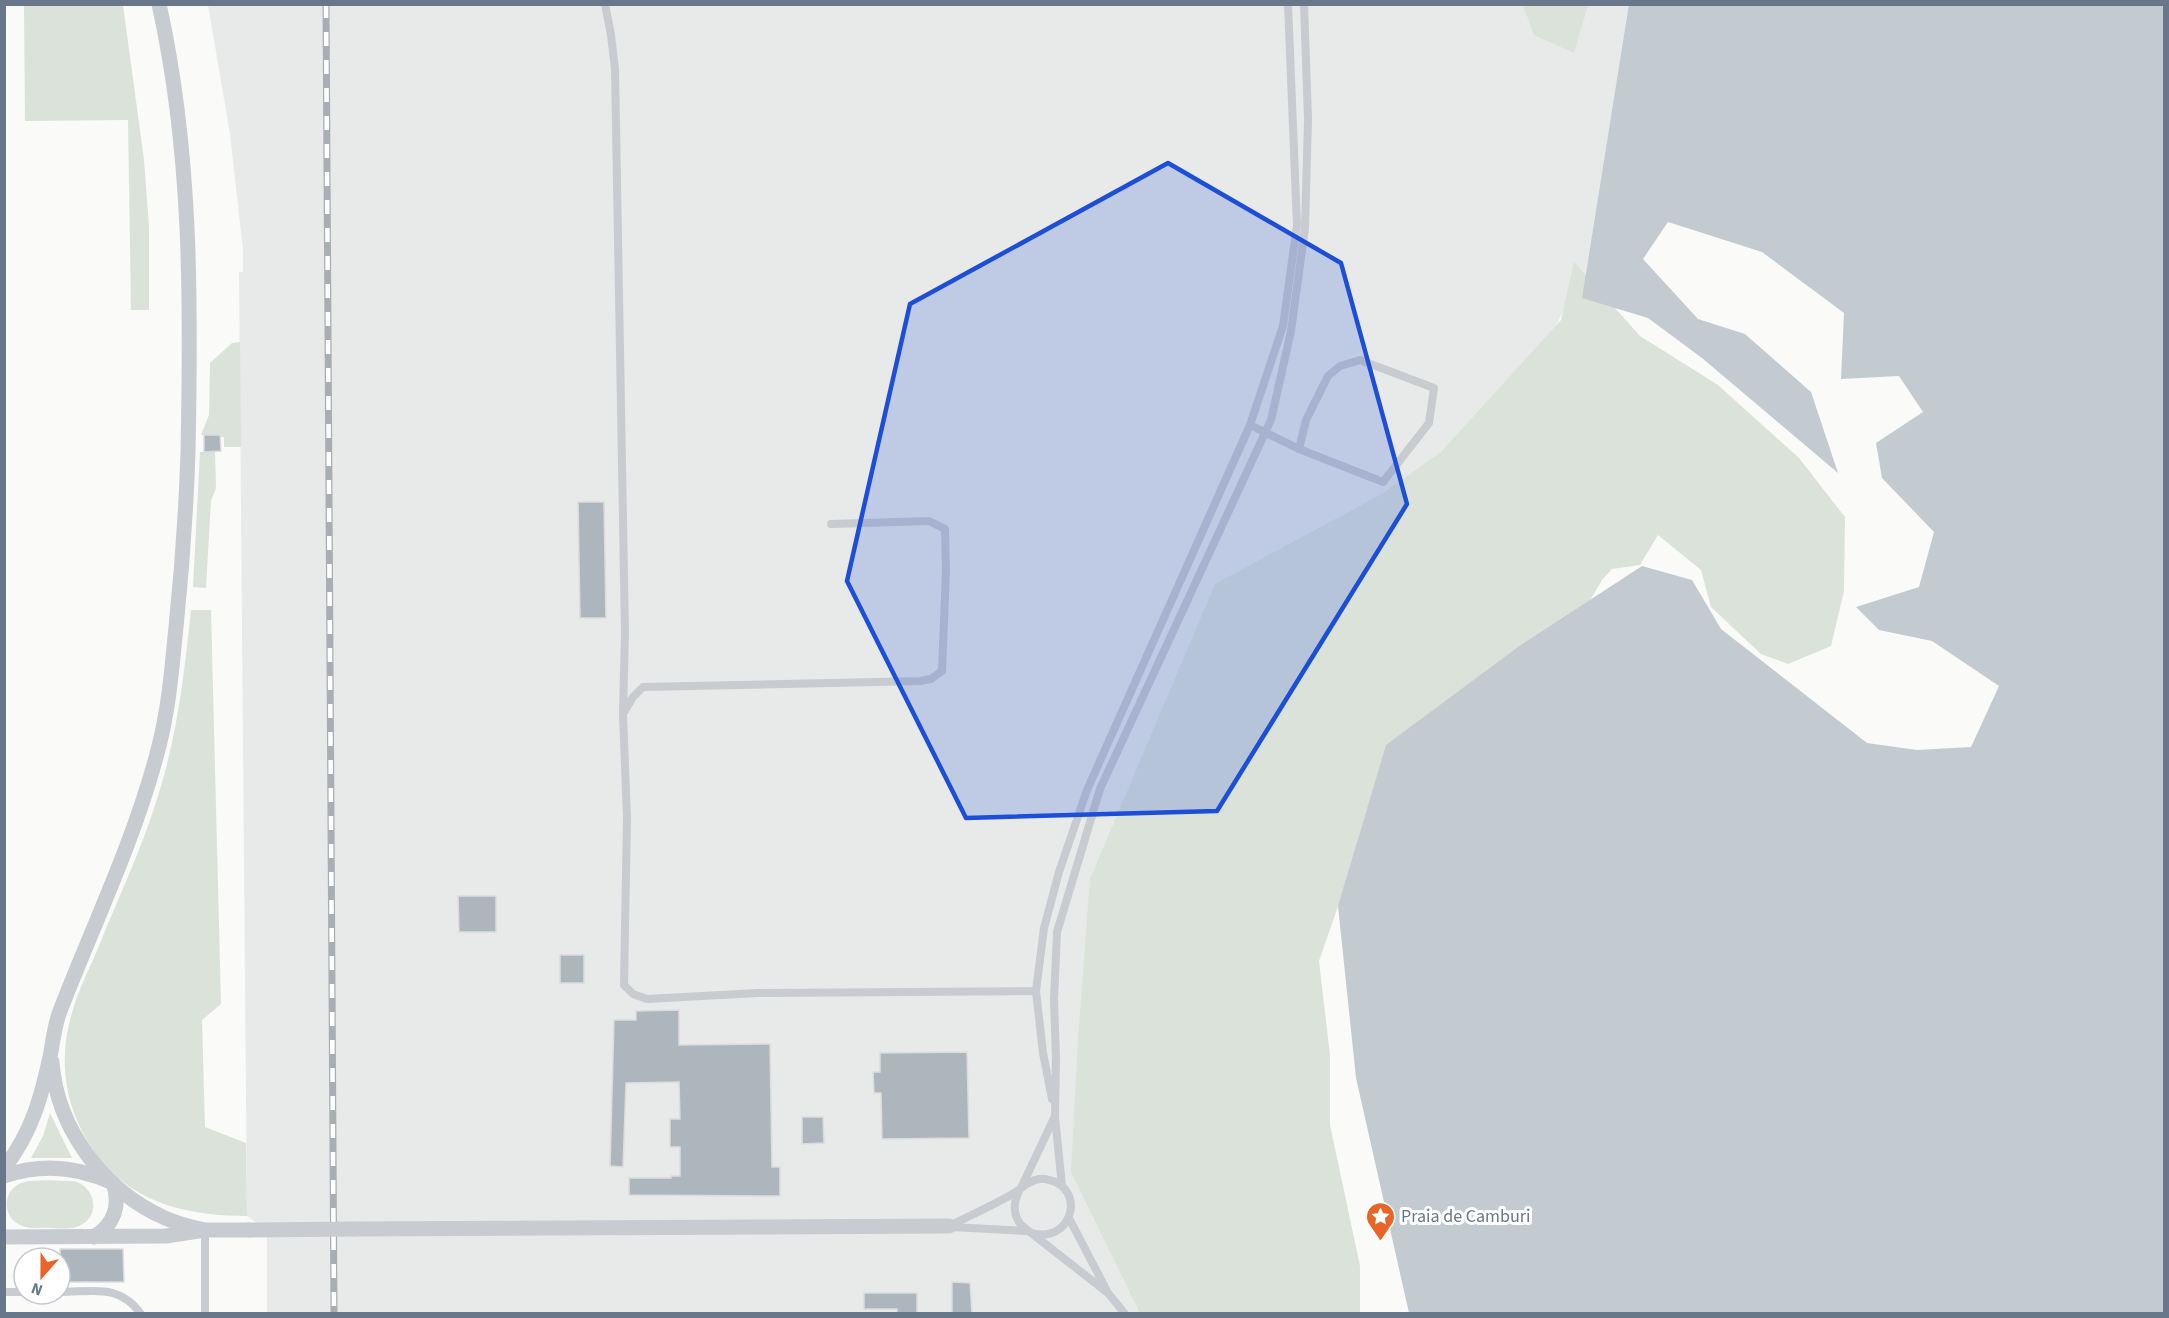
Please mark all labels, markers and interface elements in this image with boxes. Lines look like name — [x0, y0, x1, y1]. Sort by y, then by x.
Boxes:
place icon: Praia de Camburi — [1364, 1200, 1396, 1242]
place label: Praia de Camburi — [1401, 1204, 1530, 1229]
north arrow — [12, 1246, 72, 1306]
text: N — [28, 1277, 46, 1301]

